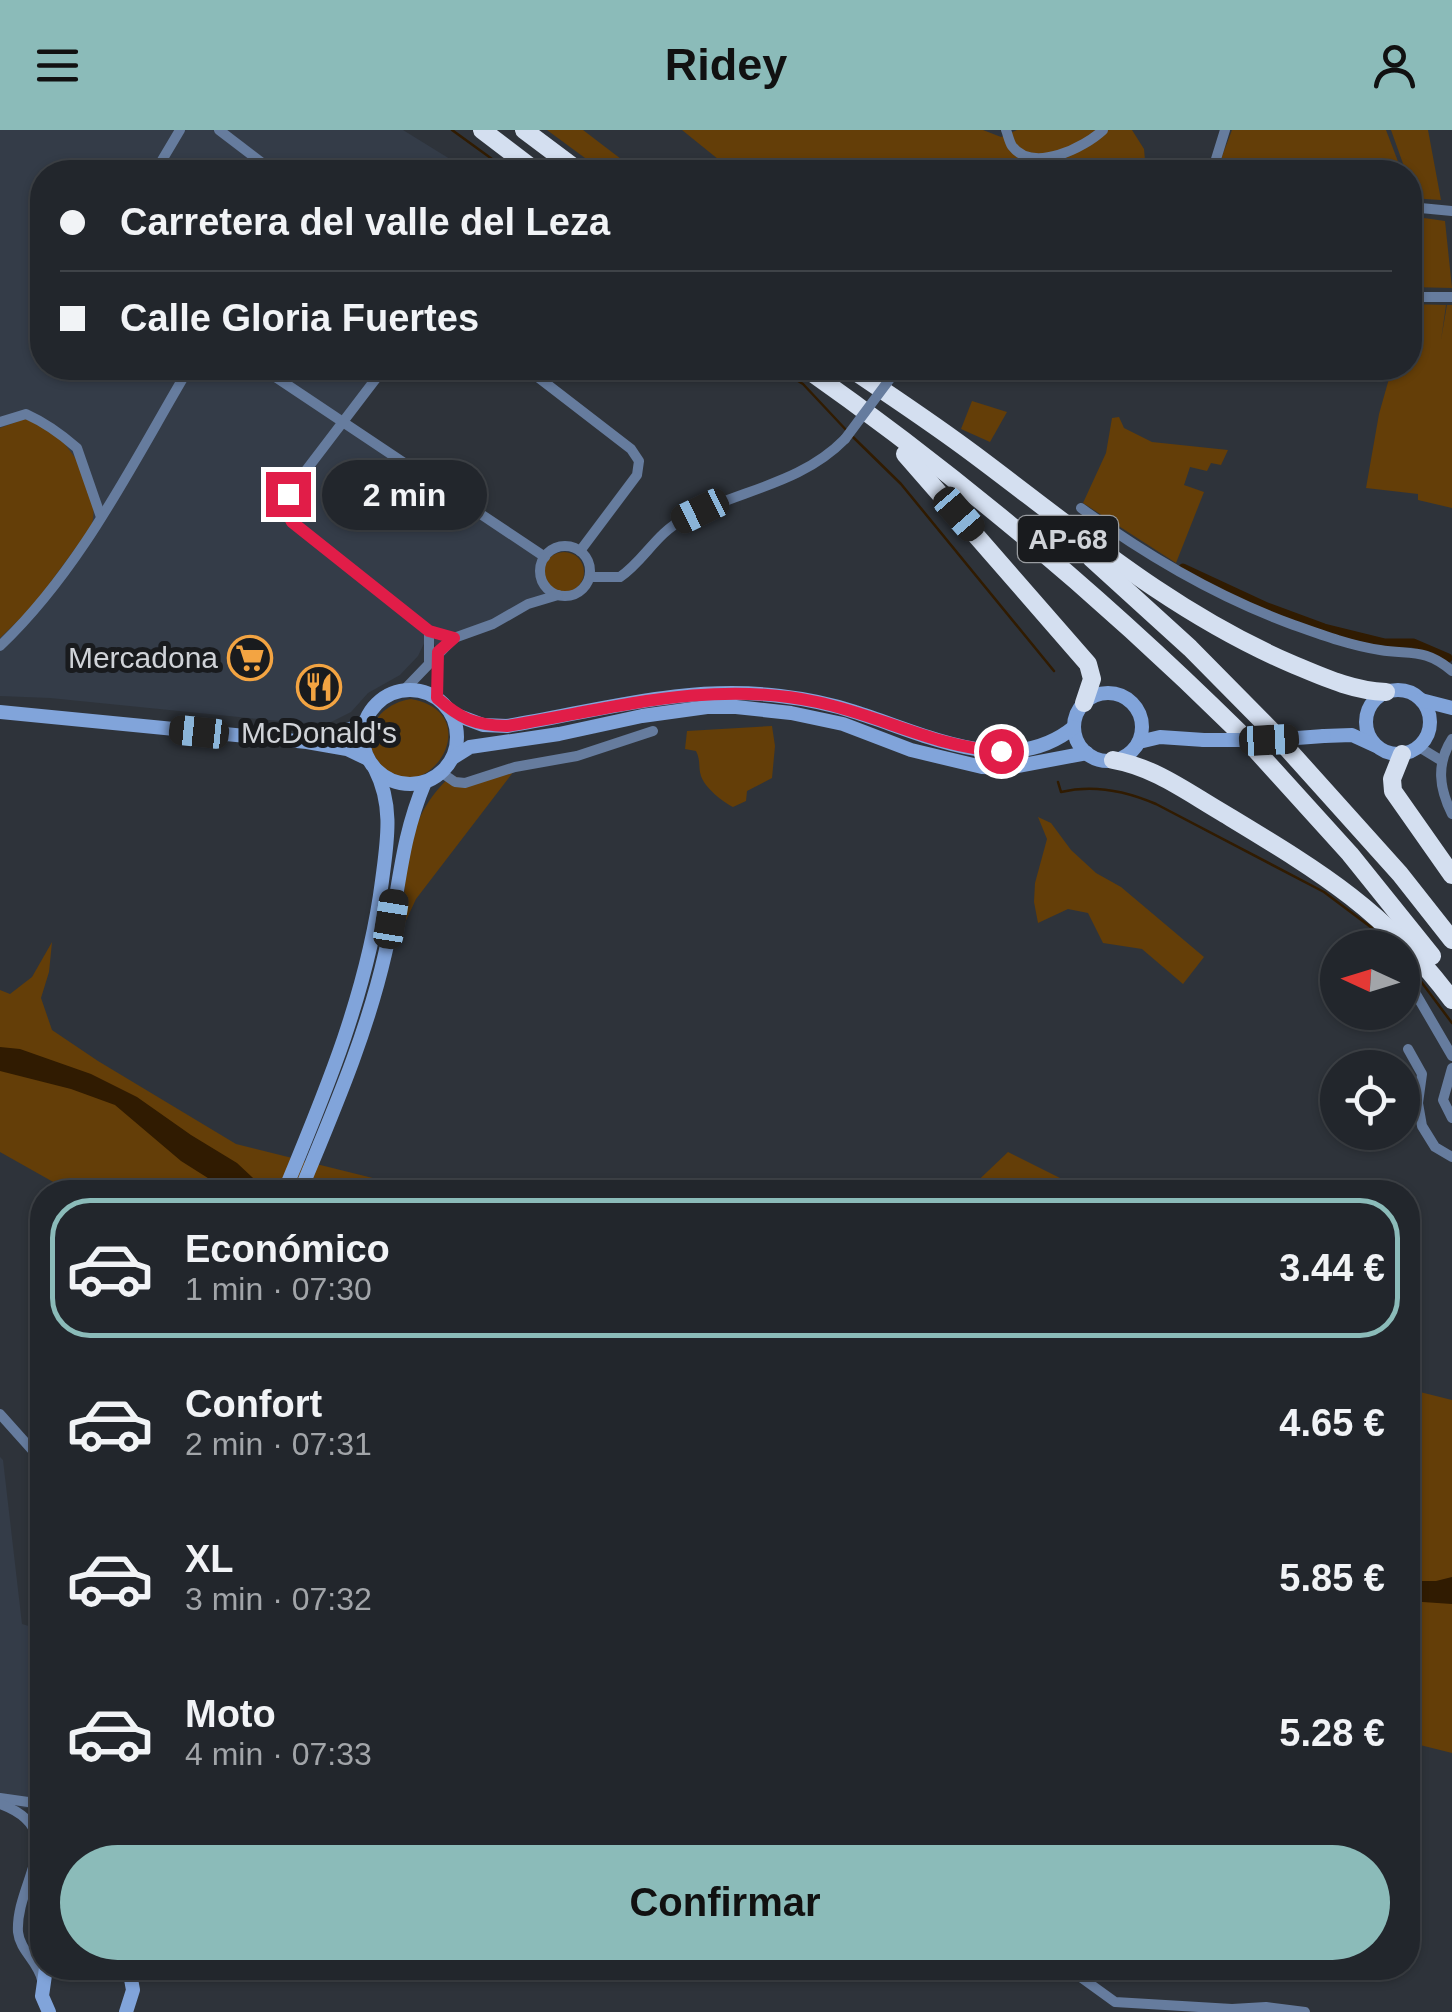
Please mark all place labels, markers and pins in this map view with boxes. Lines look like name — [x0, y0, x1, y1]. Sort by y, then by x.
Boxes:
supermarket icon: Mercadona — [227, 635, 273, 681]
place label: Mercadona — [68, 641, 218, 674]
restaurant icon: McDonald's — [296, 664, 342, 710]
place label: McDonald's — [241, 716, 397, 749]

